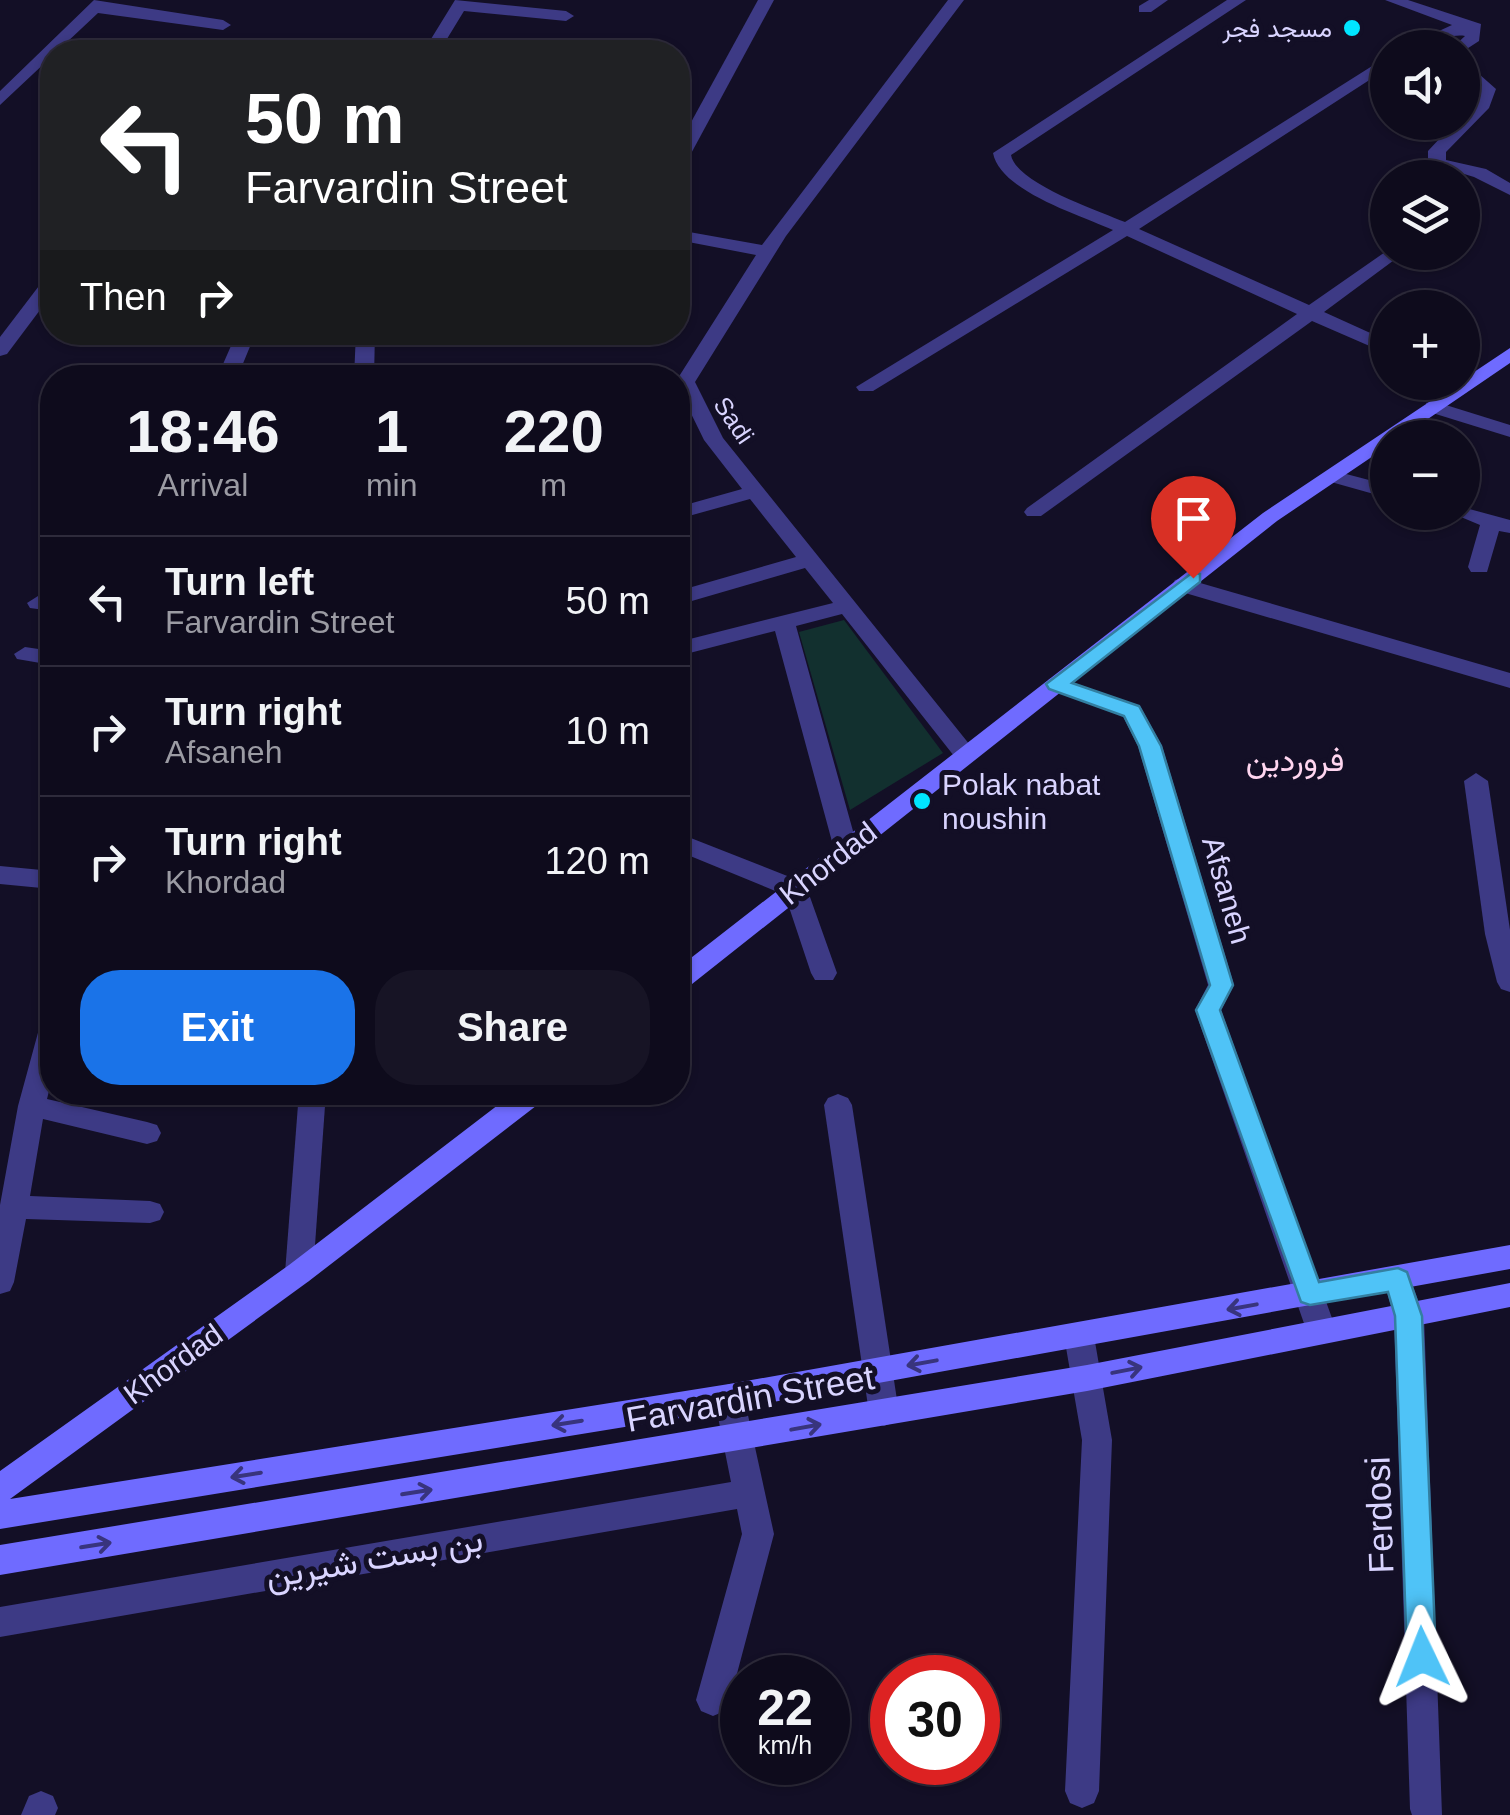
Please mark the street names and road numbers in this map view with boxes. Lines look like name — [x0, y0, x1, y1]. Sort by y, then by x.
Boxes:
street label: Sadi — [708, 391, 760, 449]
street label: Khordad — [773, 815, 883, 911]
street label: Afsaneh — [1196, 833, 1258, 947]
street label: Khordad — [117, 1317, 229, 1411]
street label: Farvardin Street — [623, 1357, 877, 1439]
street label: Ferdosi — [1357, 1456, 1401, 1574]
street label: بن بست شیرین — [262, 1519, 486, 1598]

